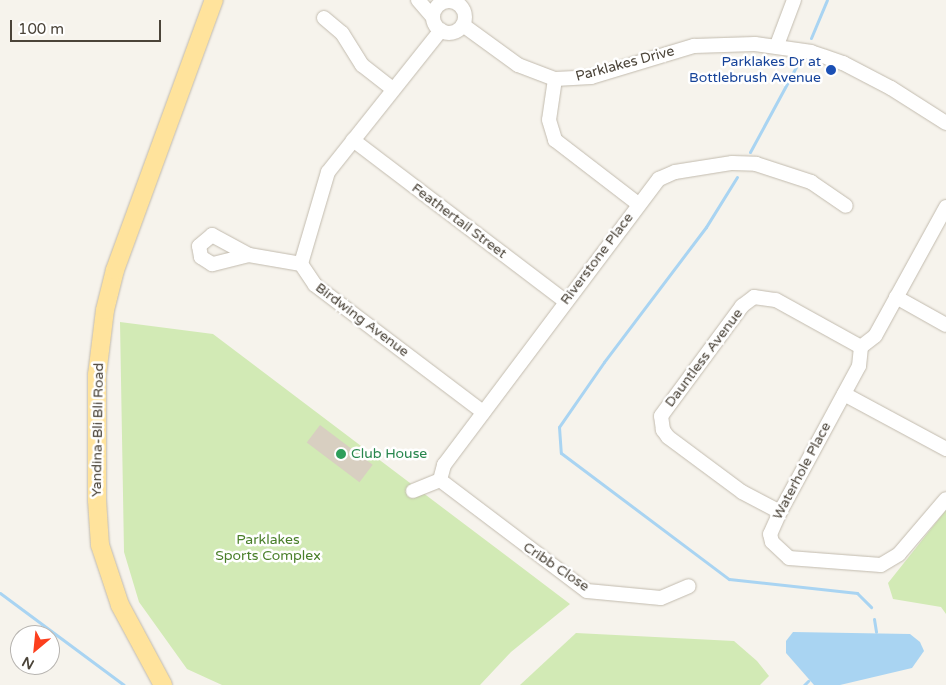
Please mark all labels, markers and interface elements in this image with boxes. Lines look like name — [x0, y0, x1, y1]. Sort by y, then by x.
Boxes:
scale bar — [12, 10, 164, 42]
text: 100 m — [18, 20, 64, 38]
street label: Parklakes Drive — [574, 43, 676, 85]
place label: Parklakes Dr at Bottlebrush Avenue — [689, 54, 821, 86]
marker: Parklakes Dr at Bottlebrush Avenue — [825, 64, 837, 76]
street label: Feathertail Street — [408, 180, 510, 262]
street label: Riverstone Place — [557, 210, 637, 308]
street label: Birdwing Avenue — [312, 279, 412, 361]
street label: Dauntless Avenue — [661, 305, 747, 411]
street label: Yandina-Bli Bli Road — [88, 363, 108, 497]
street label: Waterhole Place — [769, 419, 835, 523]
place label: Club House — [351, 446, 427, 462]
marker: Club House — [335, 448, 347, 460]
park label: Parklakes Sports Complex — [215, 532, 321, 564]
street label: Cribb Close — [520, 539, 592, 595]
north arrow — [10, 625, 60, 675]
text: N — [19, 653, 37, 673]

